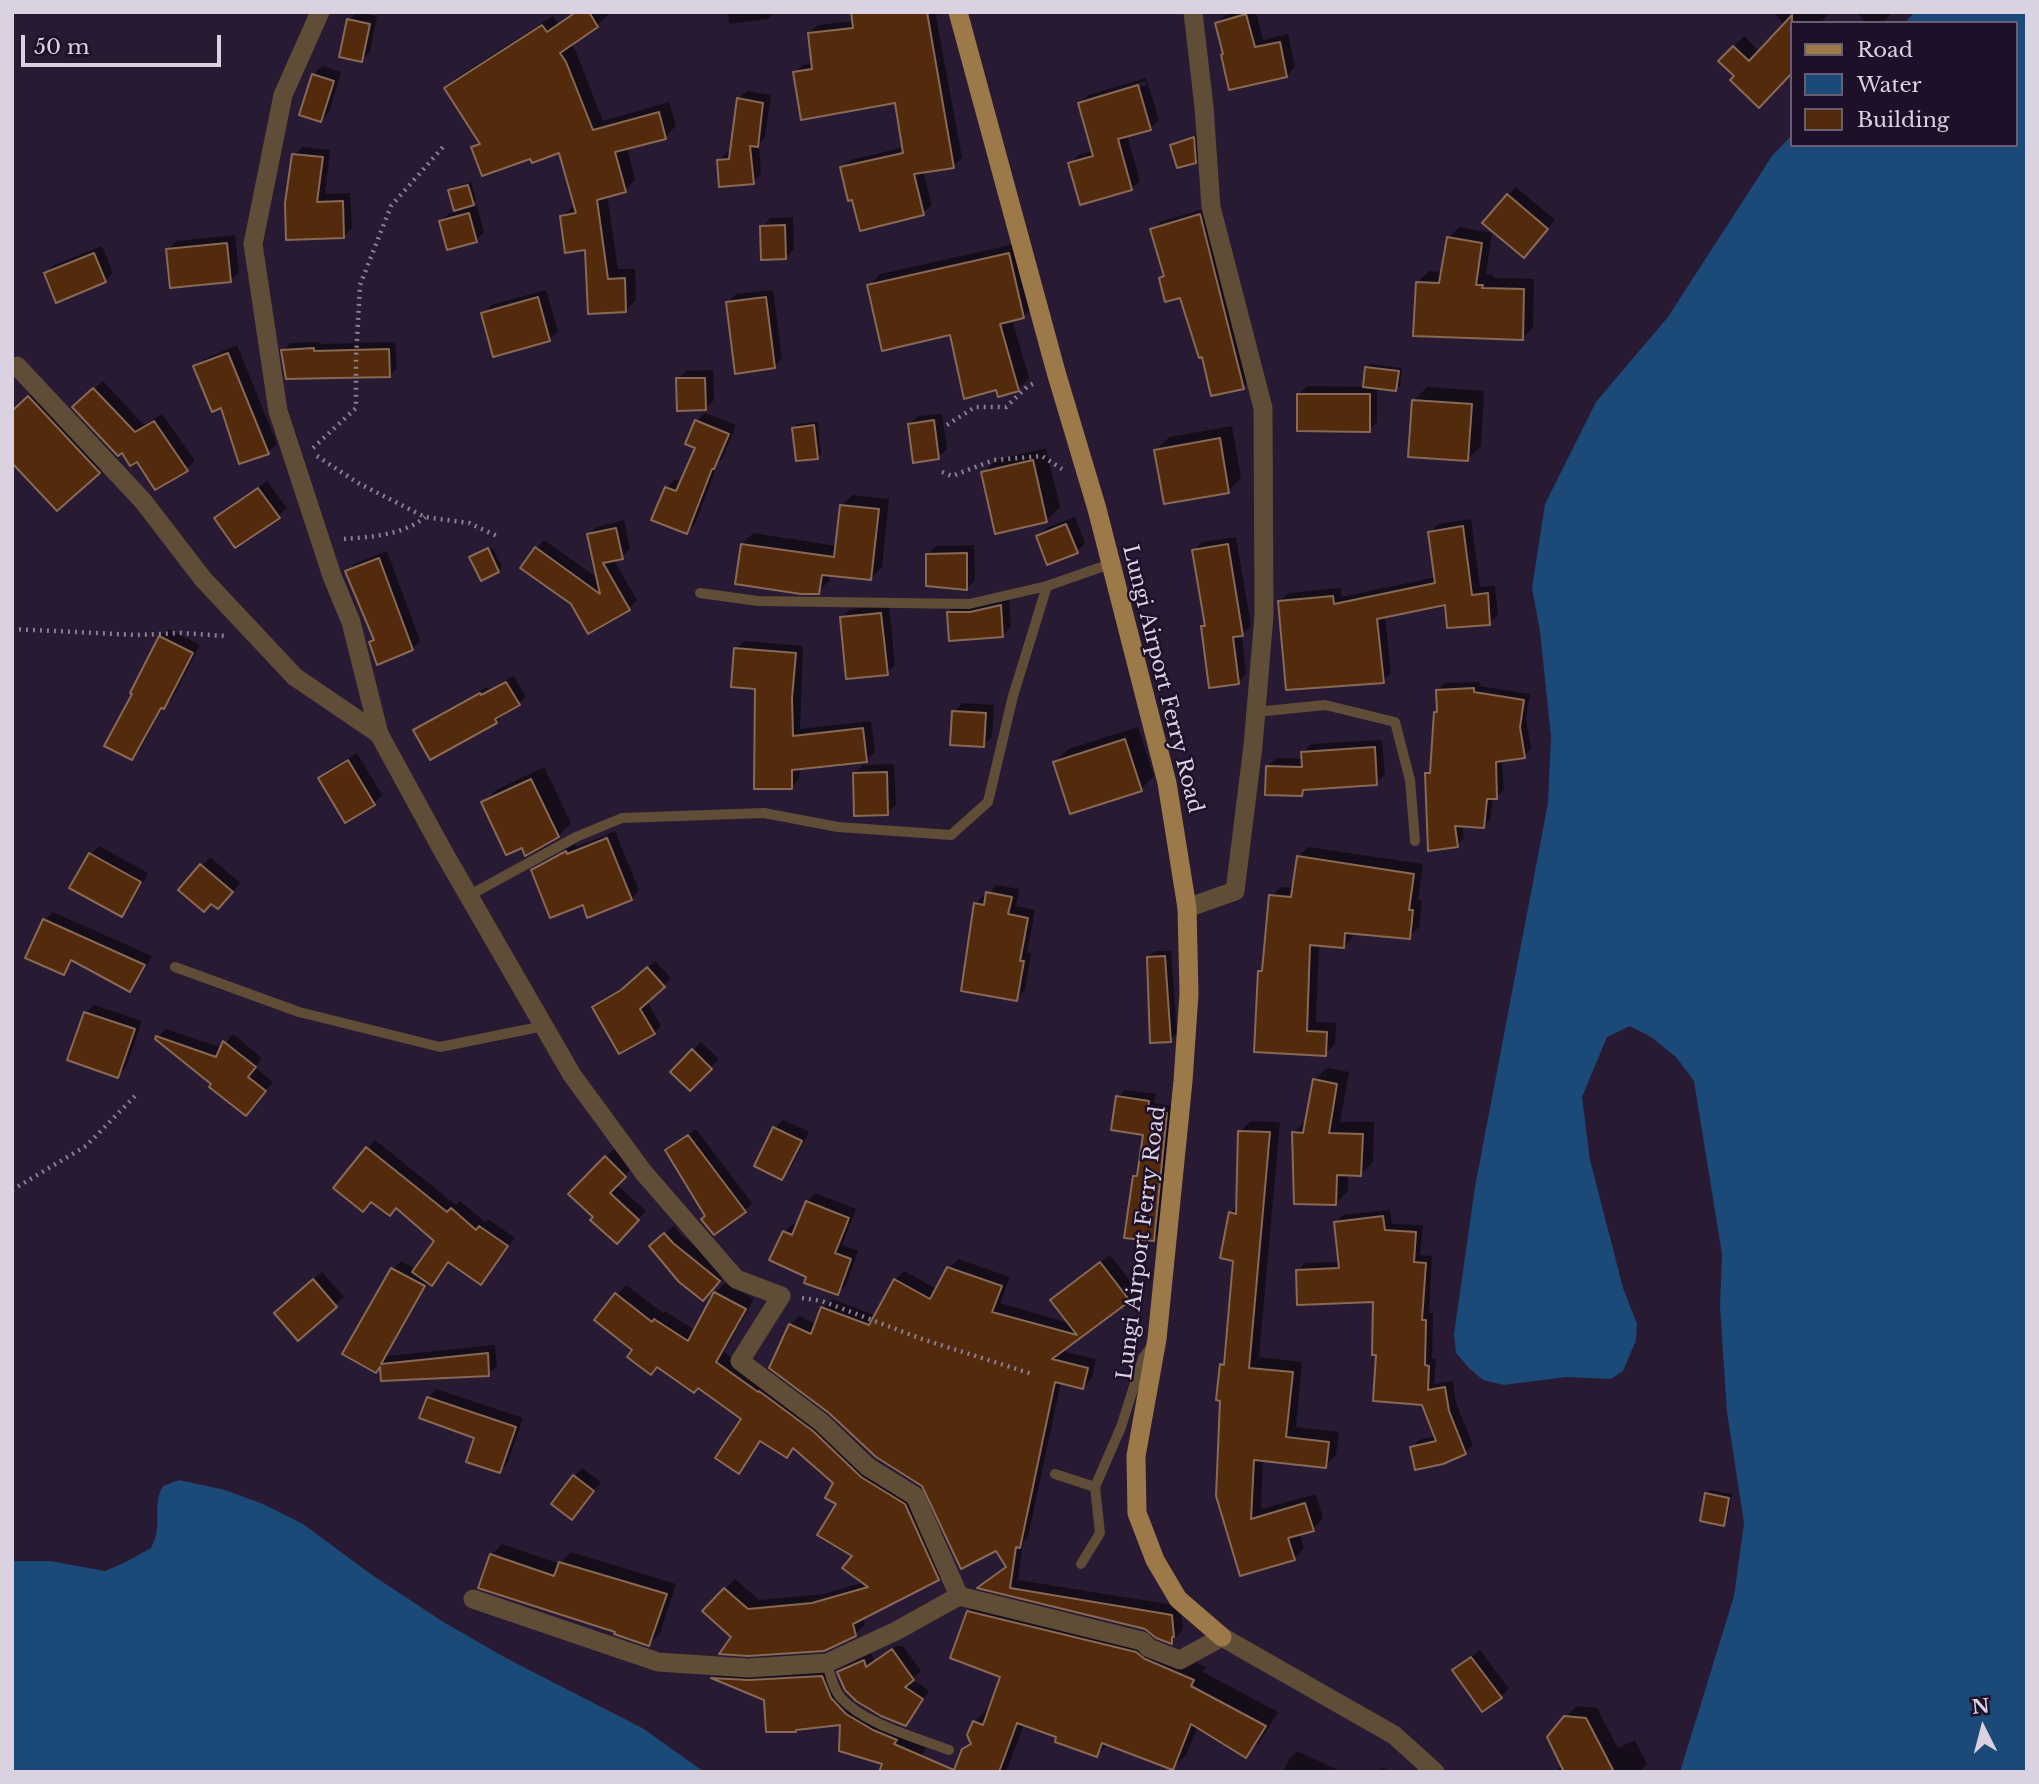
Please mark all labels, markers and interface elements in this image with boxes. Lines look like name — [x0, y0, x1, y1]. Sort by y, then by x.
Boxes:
scale bar — [24, 21, 224, 65]
legend — [1790, 21, 2018, 147]
text: 50 m — [34, 34, 89, 60]
text: Road — [1857, 37, 1913, 63]
text: Water — [1857, 72, 1921, 98]
text: Building — [1857, 107, 1949, 133]
street label: Lungi Airport Ferry Road — [1116, 542, 1208, 816]
street label: Lungi Airport Ferry Road — [1113, 1105, 1171, 1381]
north arrow — [1948, 1693, 2018, 1763]
text: N — [1971, 1694, 1991, 1719]

